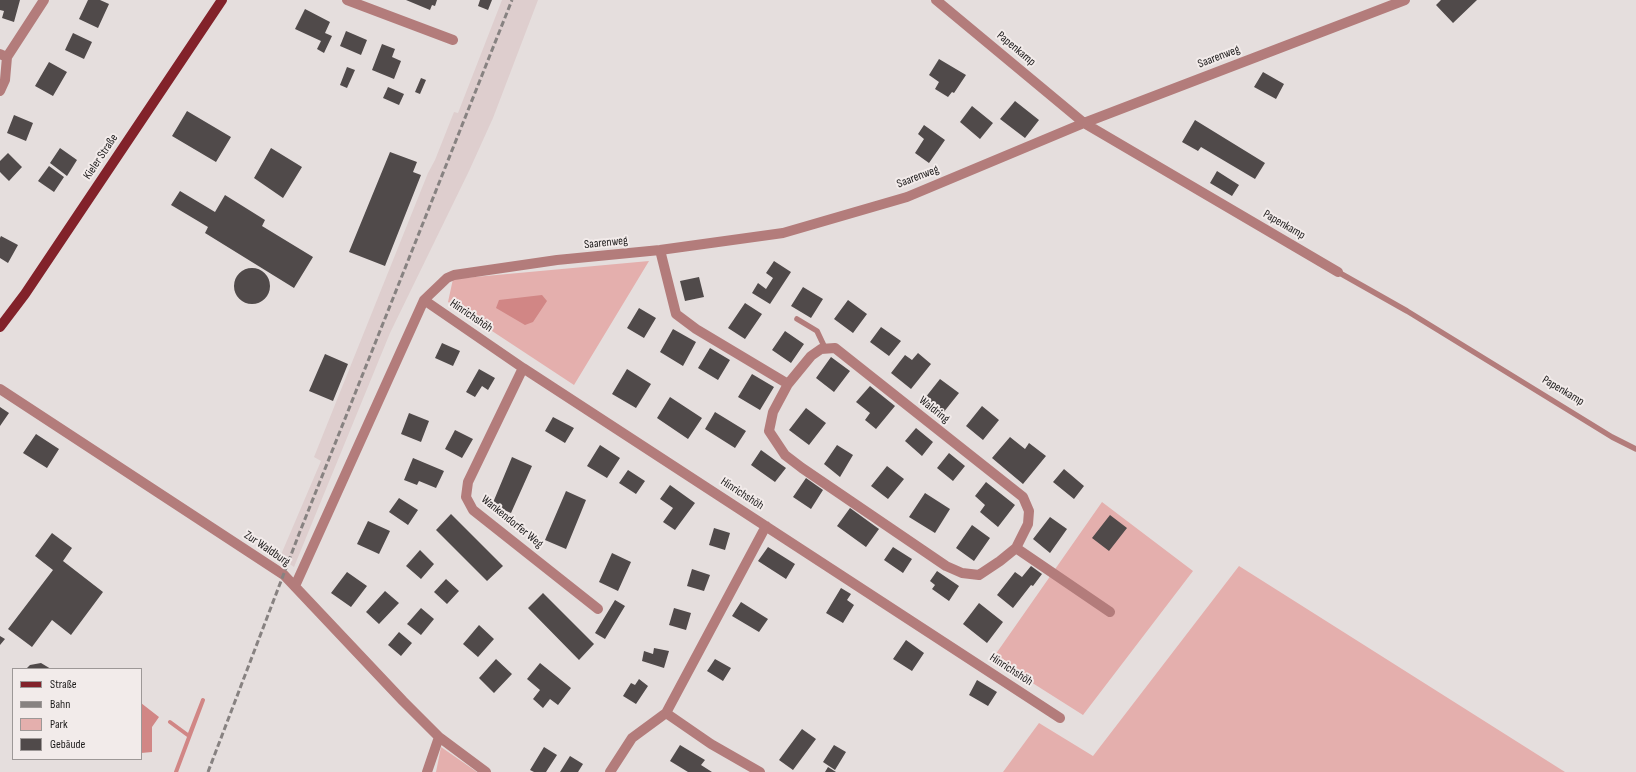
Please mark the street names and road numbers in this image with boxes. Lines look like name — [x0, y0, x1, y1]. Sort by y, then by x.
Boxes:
street label: Papenkamp — [994, 29, 1038, 69]
street label: Saarenweg — [1196, 42, 1242, 72]
street label: Kieler Straße — [81, 132, 121, 182]
street label: Saarenweg — [895, 162, 941, 192]
street label: Papenkamp — [1260, 207, 1308, 243]
street label: Saarenweg — [583, 234, 629, 252]
street label: Hinrichshöh — [447, 296, 495, 336]
street label: Papenkamp — [1539, 373, 1587, 409]
street label: Waldring — [916, 394, 952, 426]
street label: Hinrichshöh — [718, 475, 766, 513]
street label: Wankendorfer Weg — [478, 493, 546, 551]
street label: Zur Waldburg — [241, 528, 293, 570]
street label: Hinrichshöh — [987, 651, 1035, 689]

